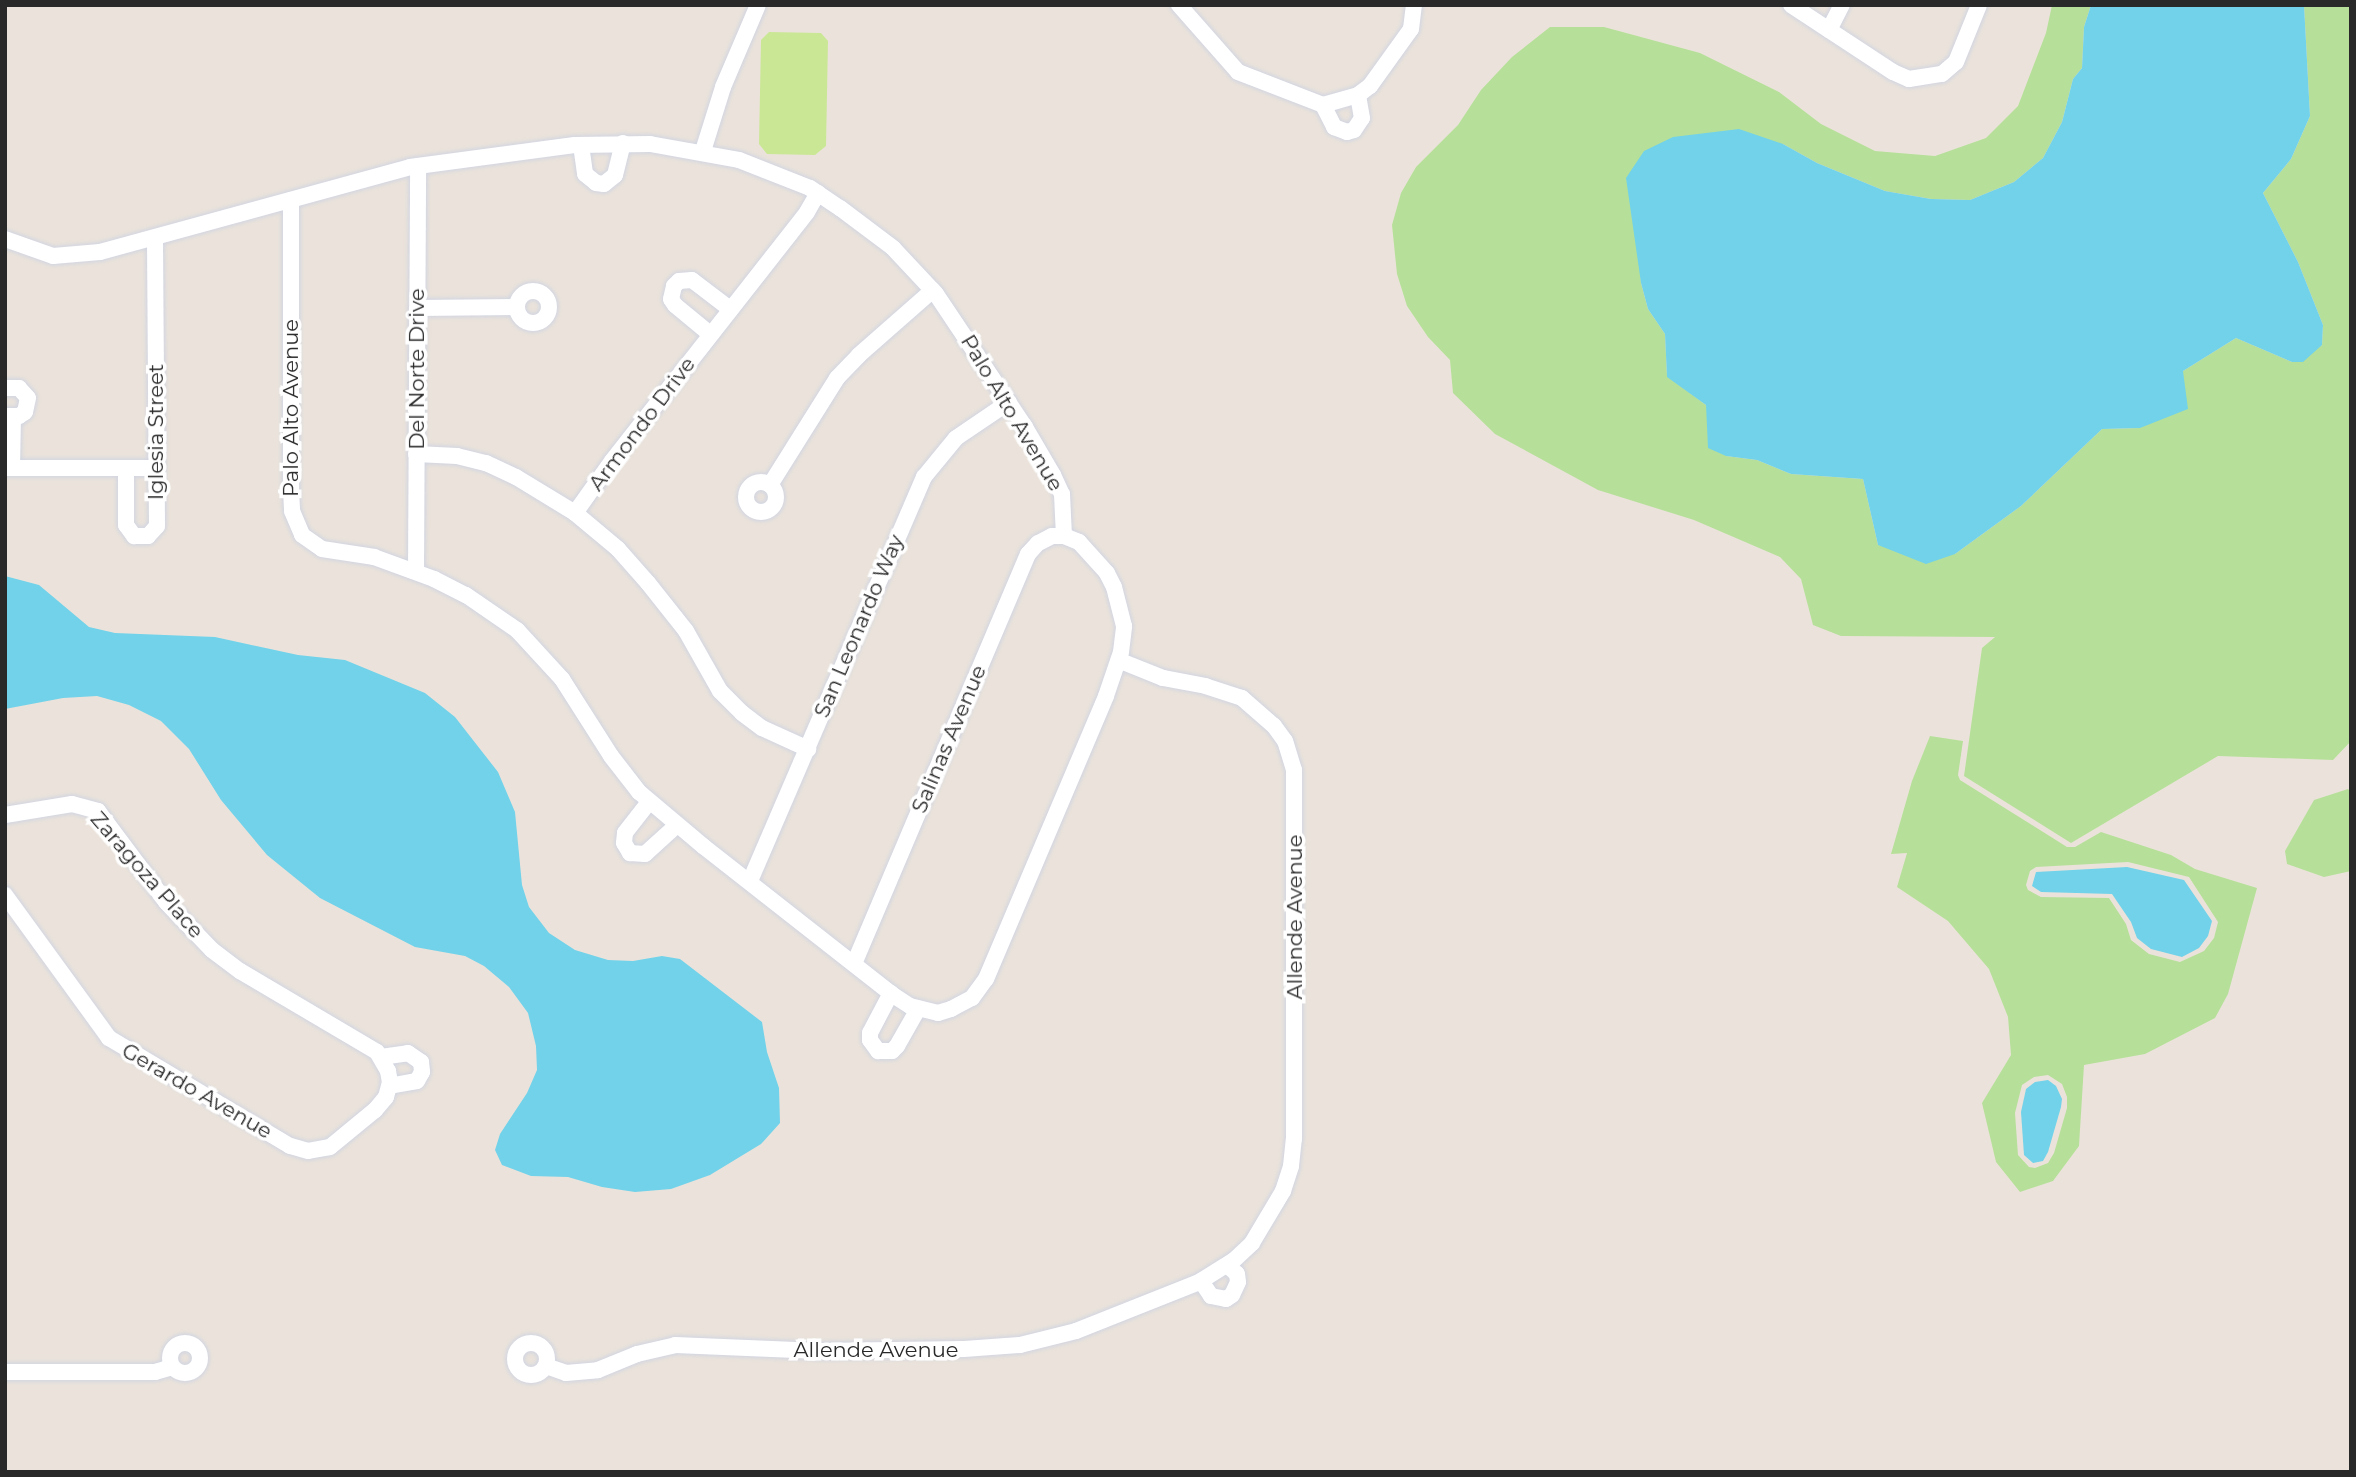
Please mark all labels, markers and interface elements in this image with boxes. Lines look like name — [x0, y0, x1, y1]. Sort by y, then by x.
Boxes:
street label: Del Norte Drive — [404, 288, 430, 450]
street label: Palo Alto Avenue — [278, 319, 304, 497]
street label: Palo Alto Avenue — [955, 330, 1069, 496]
street label: Armondo Drive — [584, 352, 700, 496]
street label: Iglesia Street — [143, 364, 169, 500]
street label: San Leonardo Way — [809, 531, 909, 721]
street label: Salinas Avenue — [906, 661, 992, 817]
street label: Zaragoza Place — [85, 807, 209, 943]
street label: Allende Avenue — [1282, 835, 1308, 999]
street label: Gerardo Avenue — [117, 1038, 277, 1144]
street label: Allende Avenue — [794, 1337, 958, 1363]

